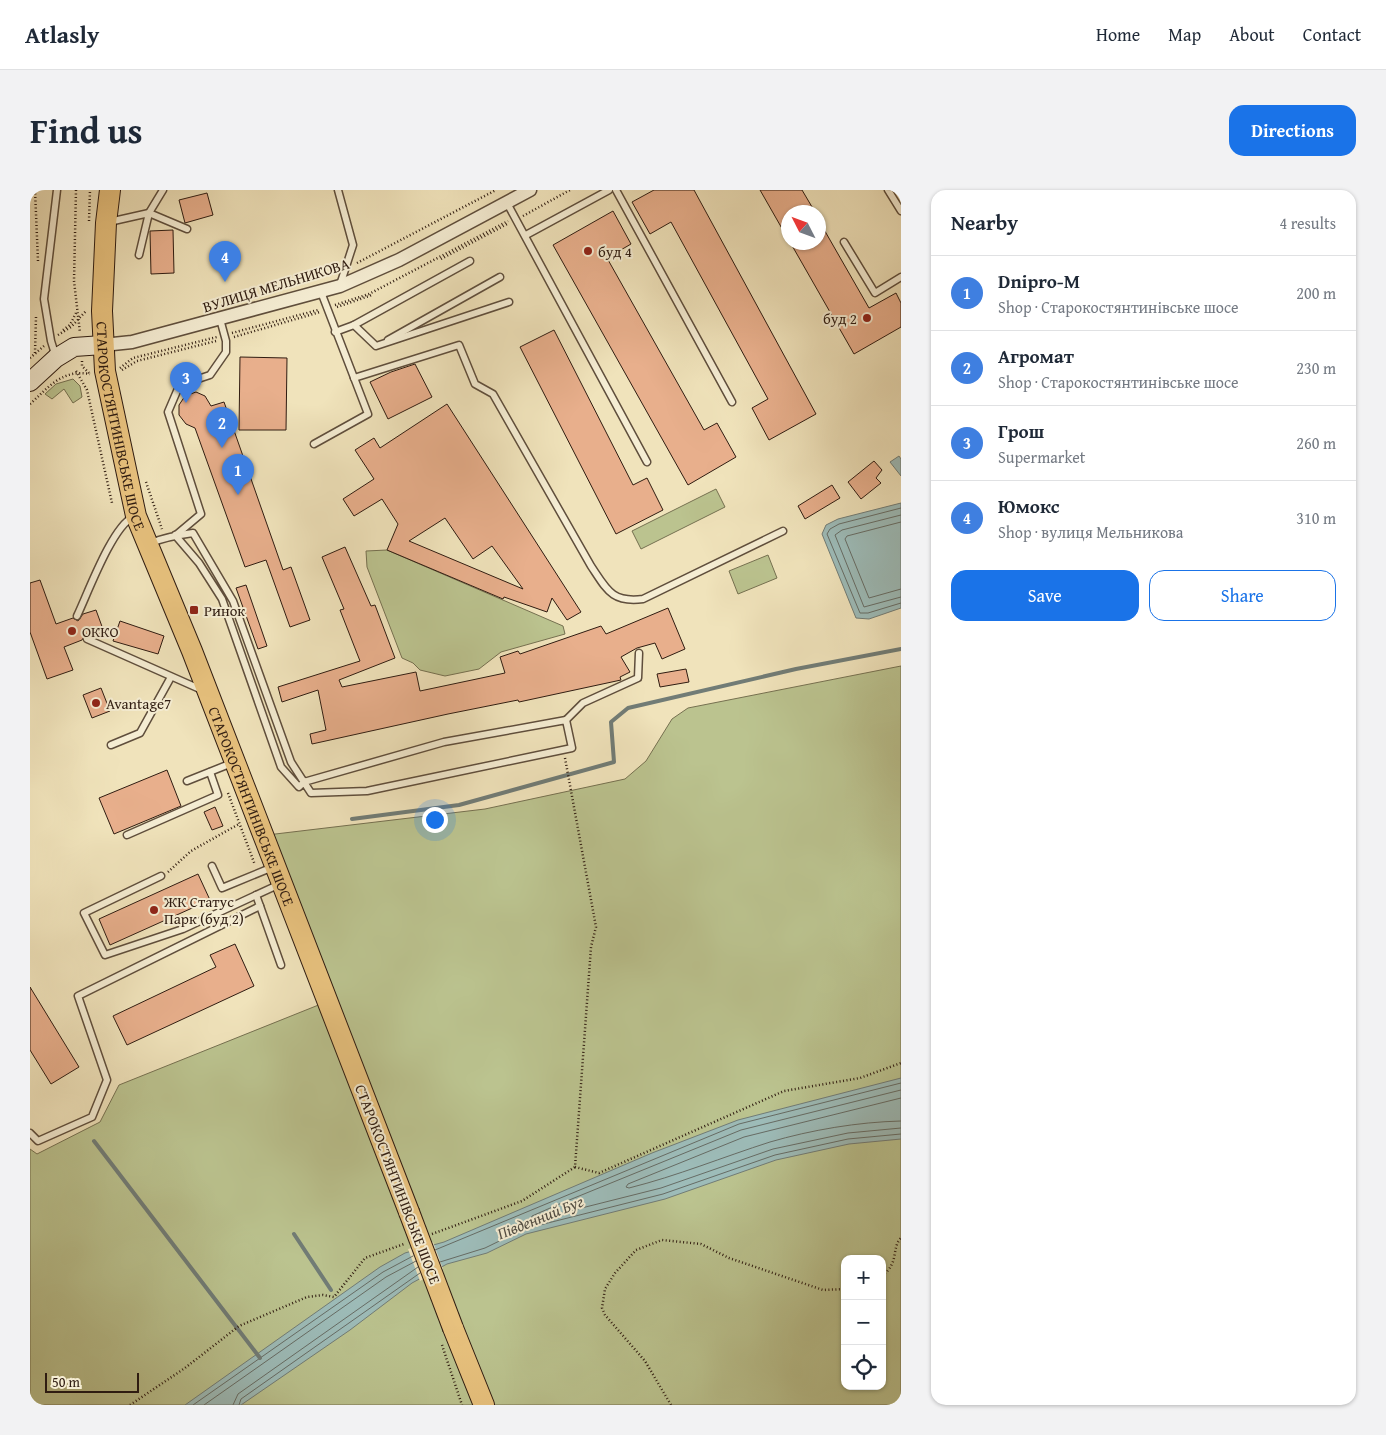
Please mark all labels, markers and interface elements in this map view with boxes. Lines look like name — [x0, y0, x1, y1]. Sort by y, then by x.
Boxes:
text: Atlasly — [25, 17, 99, 52]
text: Home — [1096, 21, 1140, 48]
text: Map — [1168, 21, 1201, 48]
text: About — [1229, 21, 1275, 48]
text: Contact — [1303, 21, 1361, 48]
text: Find us — [30, 105, 143, 156]
button: Directions — [1229, 105, 1356, 156]
north arrow — [781, 205, 826, 250]
text: Nearby — [951, 207, 1018, 238]
text: 4 results — [1279, 211, 1336, 235]
pin: 4 — [209, 241, 241, 282]
place label: буд 4 — [598, 241, 632, 262]
marker: буд 4 — [582, 245, 594, 257]
street label: ВУЛИЦЯ МЕЛЬНИКОВА — [200, 253, 352, 317]
text: Dnipro-M — [998, 267, 1080, 295]
text: 1 — [963, 281, 971, 305]
text: 200 m — [1296, 281, 1336, 305]
text: Shop · Старокостянтинівське шосе — [998, 295, 1239, 319]
place label: буд 2 — [823, 308, 857, 329]
marker: буд 2 — [861, 312, 873, 324]
street label: СТАРОКОСТЯНТИНІВСЬКЕ ШОСЕ — [92, 321, 151, 534]
text: Агромат — [998, 342, 1074, 370]
text: 2 — [963, 356, 971, 380]
text: 230 m — [1296, 356, 1336, 380]
pin: 3 — [170, 362, 202, 403]
text: Shop · Старокостянтинівське шосе — [998, 370, 1239, 394]
pin: 2 — [206, 407, 238, 448]
text: Грош — [998, 417, 1044, 445]
text: 3 — [963, 431, 971, 455]
text: 260 m — [1296, 431, 1336, 455]
text: Supermarket — [998, 445, 1085, 469]
pin: 1 — [222, 454, 254, 495]
text: Юмокс — [998, 492, 1060, 520]
text: 4 — [963, 506, 971, 530]
text: 310 m — [1296, 506, 1336, 530]
text: Shop · вулиця Мельникова — [998, 520, 1183, 544]
button: Save — [951, 570, 1139, 621]
button: Share — [1149, 570, 1336, 621]
place label: Ринок — [204, 600, 245, 621]
marker: Ринок — [188, 604, 200, 616]
place label: ОККО — [82, 621, 119, 642]
marker: ОККО — [66, 625, 78, 637]
place label: Avantage7 — [106, 693, 171, 714]
marker: Avantage7 — [90, 697, 102, 709]
street label: СТАРОКОСТЯНТИНІВСЬКЕ ШОСЕ — [204, 703, 300, 909]
your location — [422, 807, 448, 833]
place label: ЖК Статус Парк (буд 2) — [163, 891, 244, 929]
marker: ЖК Статус Парк (буд 2) — [148, 904, 160, 916]
street label: СТАРОКОСТЯНТИНІВСЬКЕ ШОСЕ — [350, 1081, 446, 1287]
water label: Південний Буг — [493, 1189, 587, 1245]
map controls — [841, 1255, 886, 1390]
button: + — [841, 1255, 886, 1300]
button: − — [841, 1300, 886, 1345]
button: locate — [841, 1345, 886, 1390]
scale bar — [45, 1370, 139, 1393]
text: 50 m — [52, 1372, 80, 1392]

